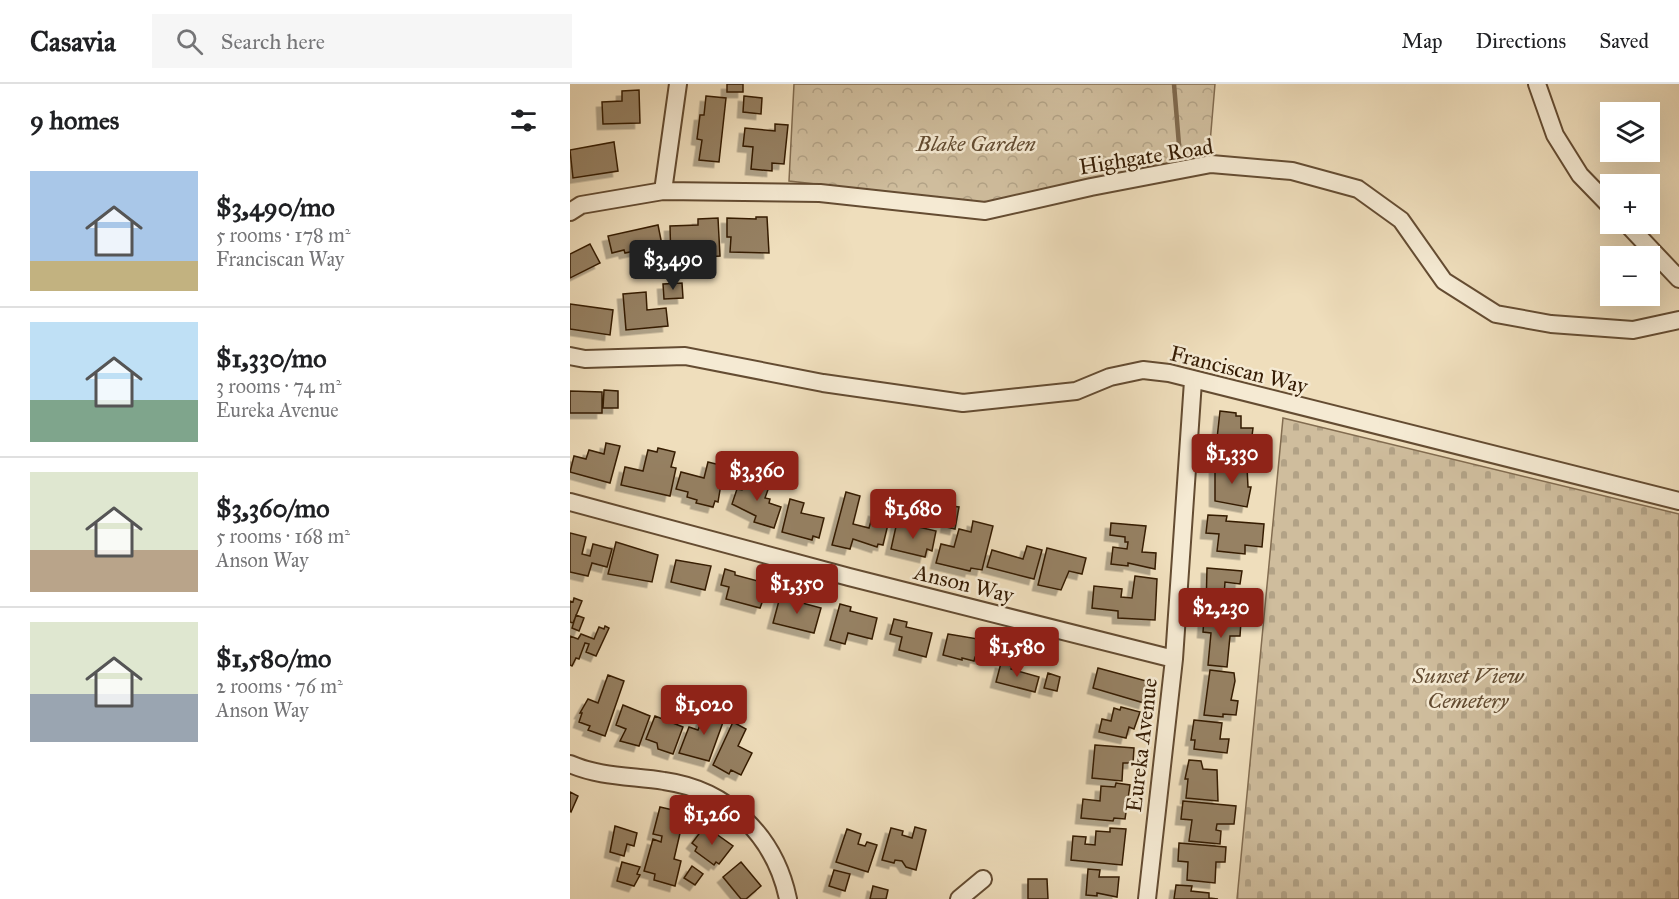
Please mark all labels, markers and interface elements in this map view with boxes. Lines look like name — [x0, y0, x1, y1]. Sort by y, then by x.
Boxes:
search box — [152, 14, 572, 68]
text: Casavia — [30, 24, 116, 59]
icon: search — [173, 25, 206, 58]
text: Search here — [221, 28, 325, 55]
text: Map — [1402, 28, 1443, 54]
text: Directions — [1476, 28, 1566, 54]
text: Saved — [1599, 28, 1649, 54]
map controls — [1600, 102, 1660, 306]
button: layers — [1600, 102, 1660, 162]
text: 9 homes — [30, 104, 119, 136]
icon: filters — [507, 104, 540, 137]
park label: Blake Garden — [915, 130, 1036, 157]
street label: Highgate Road — [1077, 133, 1215, 180]
button: + — [1600, 174, 1660, 234]
text: $3,490/mo — [216, 191, 335, 223]
icon: home — [78, 195, 150, 267]
text: 5 rooms · 178 m² — [216, 223, 351, 247]
pin: $3,490 — [624, 240, 722, 291]
button: − — [1600, 246, 1660, 306]
text: Franciscan Way — [216, 247, 344, 271]
text: $3,490 — [643, 247, 703, 271]
street label: Franciscan Way — [1167, 339, 1311, 400]
text: $1,330/mo — [216, 342, 327, 374]
icon: home — [78, 346, 150, 418]
text: 3 rooms · 74 m² — [216, 374, 341, 398]
text: Eureka Avenue — [216, 398, 339, 422]
pin: $1,330 — [1183, 434, 1281, 485]
text: $1,330 — [1206, 441, 1258, 465]
pin: $3,360 — [708, 451, 806, 502]
text: $3,360 — [729, 458, 785, 482]
pin: $1,680 — [864, 489, 962, 540]
text: $3,360/mo — [216, 492, 330, 524]
icon: home — [78, 496, 150, 568]
text: $1,680 — [884, 496, 942, 520]
text: 5 rooms · 168 m² — [216, 524, 350, 548]
text: Anson Way — [216, 548, 309, 572]
street label: Anson Way — [910, 558, 1017, 609]
pin: $1,350 — [748, 564, 846, 615]
text: $1,350 — [770, 571, 824, 595]
pin: $2,230 — [1172, 588, 1270, 639]
text: $2,230 — [1193, 595, 1249, 619]
pin: $1,580 — [968, 627, 1066, 678]
text: $1,580 — [989, 634, 1045, 658]
text: $1,580/mo — [216, 642, 331, 674]
icon: home — [78, 646, 150, 718]
park label: Sunset View Cemetery — [1411, 662, 1524, 714]
text: 2 rooms · 76 m² — [216, 674, 343, 698]
street label: Eureka Avenue — [1120, 676, 1163, 814]
pin: $1,020 — [655, 685, 753, 736]
text: $1,020 — [675, 692, 733, 716]
text: Anson Way — [216, 698, 309, 722]
pin: $1,260 — [663, 795, 761, 846]
text: $1,260 — [684, 802, 740, 826]

